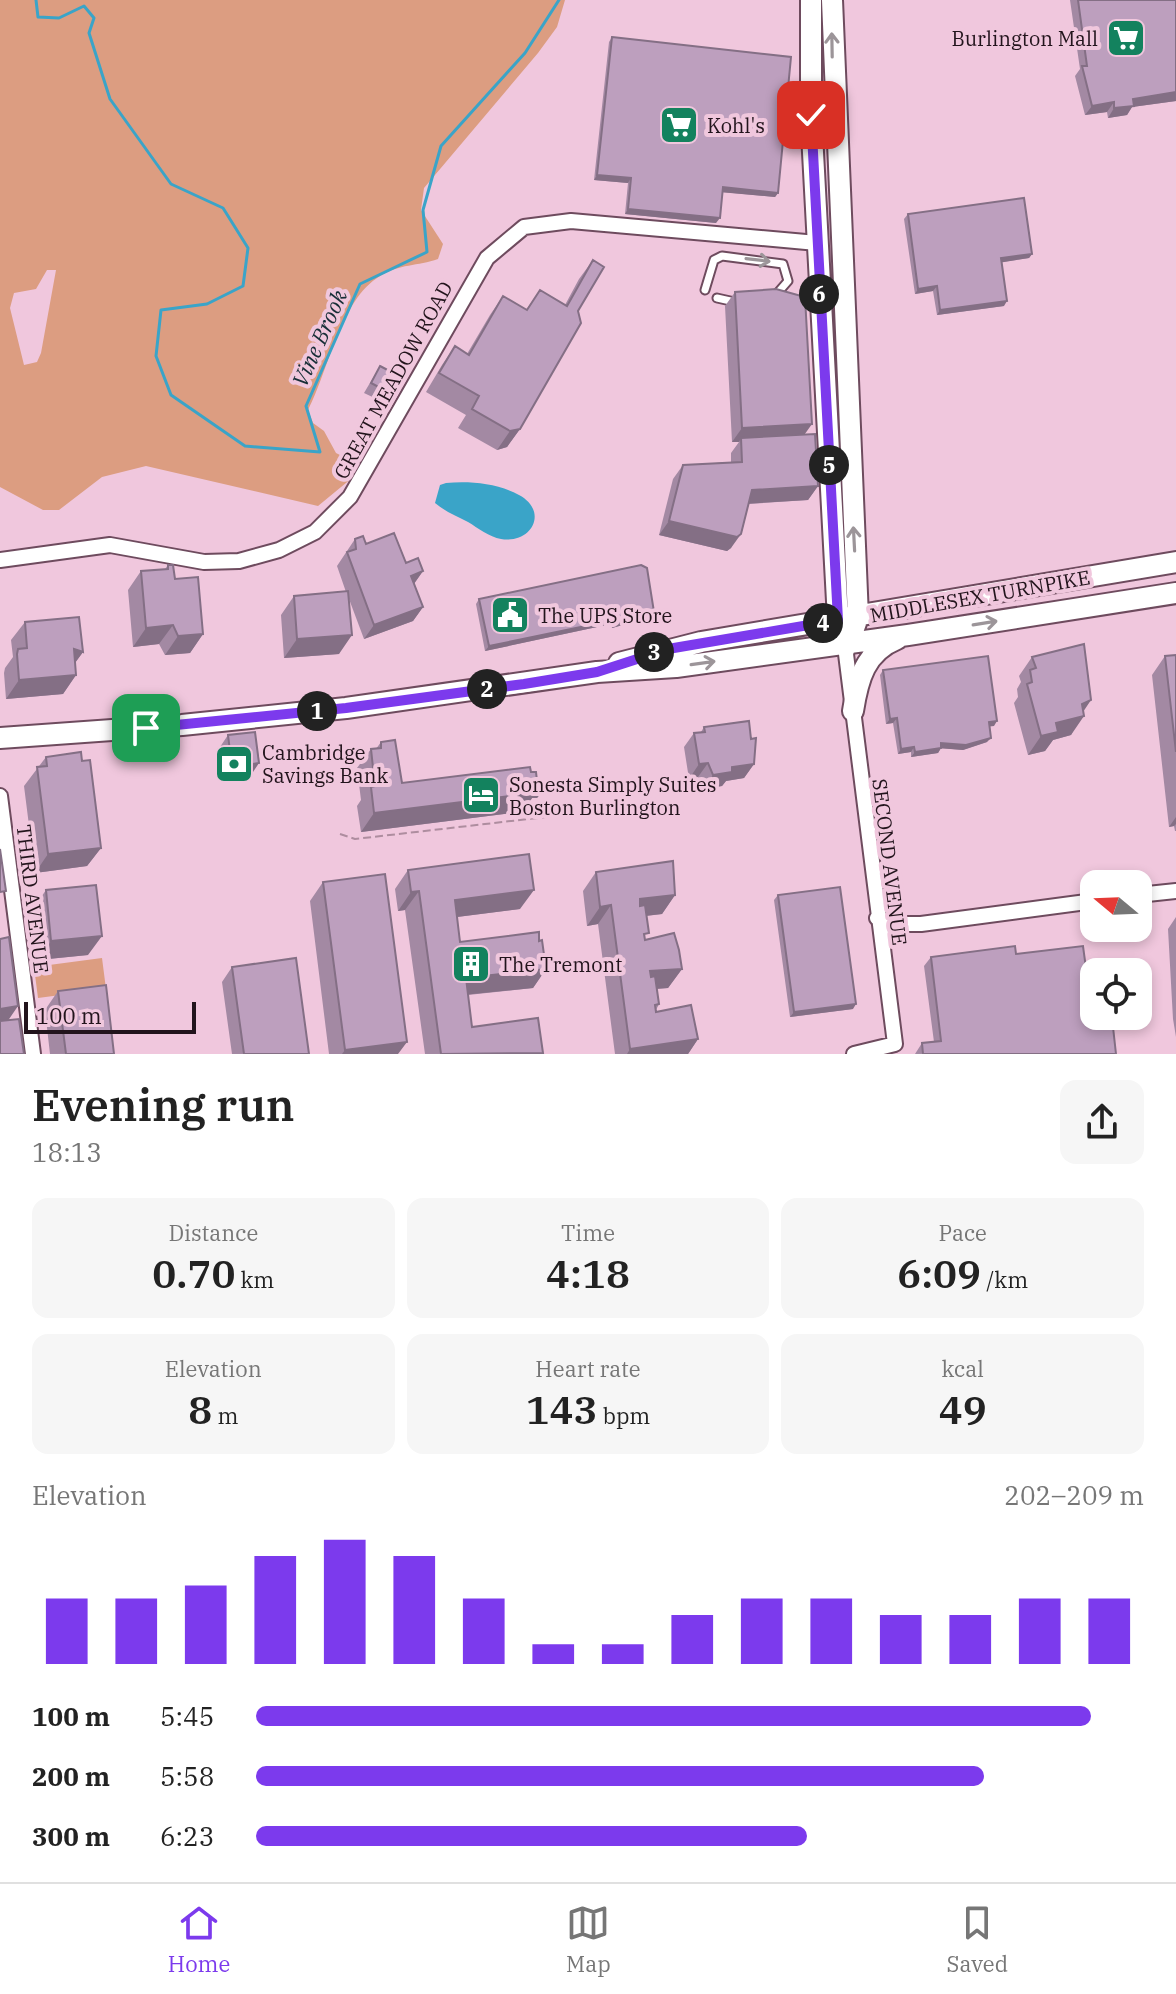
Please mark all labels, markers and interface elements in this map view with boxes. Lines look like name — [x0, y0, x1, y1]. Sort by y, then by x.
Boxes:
supermarket icon: Burlington Mall — [1105, 17, 1147, 59]
place label: Burlington Mall — [951, 25, 1098, 52]
one-way arrow — [824, 32, 839, 59]
pin — [777, 81, 845, 149]
icon: check — [789, 93, 833, 137]
supermarket icon: Kohl's — [658, 104, 700, 146]
place label: Kohl's — [707, 112, 765, 139]
one-way arrow — [745, 253, 771, 268]
pin: 6 — [799, 274, 839, 314]
street label: GREAT MEADOW ROAD — [327, 276, 459, 484]
text: 6 — [812, 279, 826, 308]
water label: Vine Brook — [285, 285, 353, 391]
pin: 5 — [809, 445, 849, 485]
text: 5 — [822, 450, 836, 479]
one-way arrow — [847, 526, 862, 553]
street label: MIDDLESEX TURNPIKE — [868, 563, 1092, 629]
public building icon: The UPS Store — [489, 594, 531, 636]
place label: The UPS Store — [538, 602, 672, 629]
pin: 4 — [803, 603, 843, 643]
text: 4 — [816, 608, 830, 637]
one-way arrow — [972, 615, 998, 630]
pin: 3 — [634, 632, 674, 672]
text: 3 — [647, 637, 661, 666]
one-way arrow — [689, 655, 715, 670]
pin: 2 — [467, 669, 507, 709]
text: 2 — [480, 674, 494, 703]
pin: 1 — [297, 691, 337, 731]
pin — [112, 694, 180, 762]
text: 1 — [310, 696, 324, 725]
icon: arrive — [124, 706, 168, 750]
place label: Cambridge Savings Bank — [262, 739, 389, 789]
bank icon: Cambridge Savings Bank — [213, 743, 255, 785]
place label: Sonesta Simply Suites Boston Burlington — [509, 771, 716, 821]
hotel icon: Sonesta Simply Suites Boston Burlington — [460, 774, 502, 816]
street label: SECOND AVENUE — [866, 777, 914, 947]
street label: THIRD AVENUE — [10, 823, 56, 975]
north arrow — [1080, 870, 1152, 942]
map controls — [1080, 870, 1152, 1030]
building icon: The Tremont — [450, 943, 492, 985]
place label: The Tremont — [499, 951, 622, 978]
button: locate — [1080, 958, 1152, 1030]
scale bar — [24, 998, 196, 1034]
text: 100 m — [36, 1001, 102, 1030]
text: Evening run — [32, 1076, 295, 1133]
button: share — [1060, 1080, 1144, 1164]
text: 18:13 — [32, 1135, 102, 1169]
text: Distance — [168, 1218, 258, 1247]
text: Time — [561, 1218, 615, 1247]
text: Pace — [938, 1218, 987, 1247]
text: 0.70 — [152, 1247, 235, 1299]
text: 4:18 — [546, 1247, 630, 1299]
text: 6:09 — [897, 1247, 981, 1299]
text: km — [235, 1265, 274, 1294]
text: /km — [981, 1265, 1028, 1294]
text: Elevation — [165, 1354, 262, 1383]
text: Heart rate — [535, 1354, 641, 1383]
text: kcal — [941, 1354, 984, 1383]
text: 8 — [188, 1383, 212, 1435]
text: 143 — [526, 1383, 598, 1435]
text: 49 — [939, 1383, 987, 1435]
text: m — [212, 1401, 238, 1430]
text: bpm — [598, 1401, 650, 1430]
text: Elevation — [32, 1478, 147, 1512]
text: 202–209 m — [1004, 1478, 1144, 1512]
text: 100 m — [32, 1699, 110, 1733]
text: 5:45 — [160, 1699, 214, 1733]
text: 200 m — [32, 1759, 110, 1793]
text: 5:58 — [160, 1759, 214, 1793]
text: 300 m — [32, 1819, 110, 1853]
text: 6:23 — [160, 1819, 214, 1853]
tab: Home — [168, 1901, 230, 1978]
tab: Map — [566, 1901, 611, 1978]
tab: Saved — [947, 1901, 1008, 1978]

